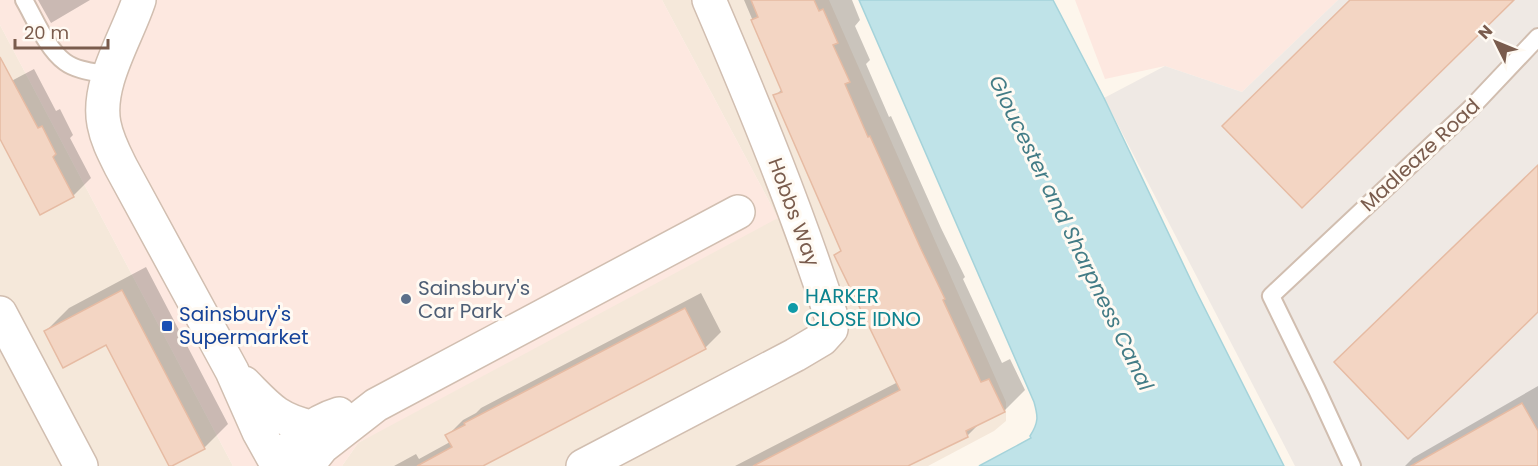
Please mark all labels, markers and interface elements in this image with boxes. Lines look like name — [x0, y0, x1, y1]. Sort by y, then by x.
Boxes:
scale bar — [15, 12, 108, 50]
north arrow — [1466, 12, 1526, 72]
text: 20 m — [24, 20, 69, 45]
text: N — [1473, 20, 1498, 44]
water label: Gloucester and Sharpness Canal — [982, 70, 1161, 396]
street label: Madleaze Road — [1354, 92, 1486, 218]
street label: Hobbs Way — [761, 154, 827, 270]
place label: Sainsbury's Car Park — [418, 274, 530, 325]
place label: HARKER CLOSE IDNO — [805, 282, 921, 333]
marker: Sainsbury's Car Park — [399, 292, 413, 306]
place label: Sainsbury's Supermarket — [179, 300, 308, 351]
marker: HARKER CLOSE IDNO — [786, 301, 800, 315]
marker: Sainsbury's Supermarket — [160, 319, 174, 333]

